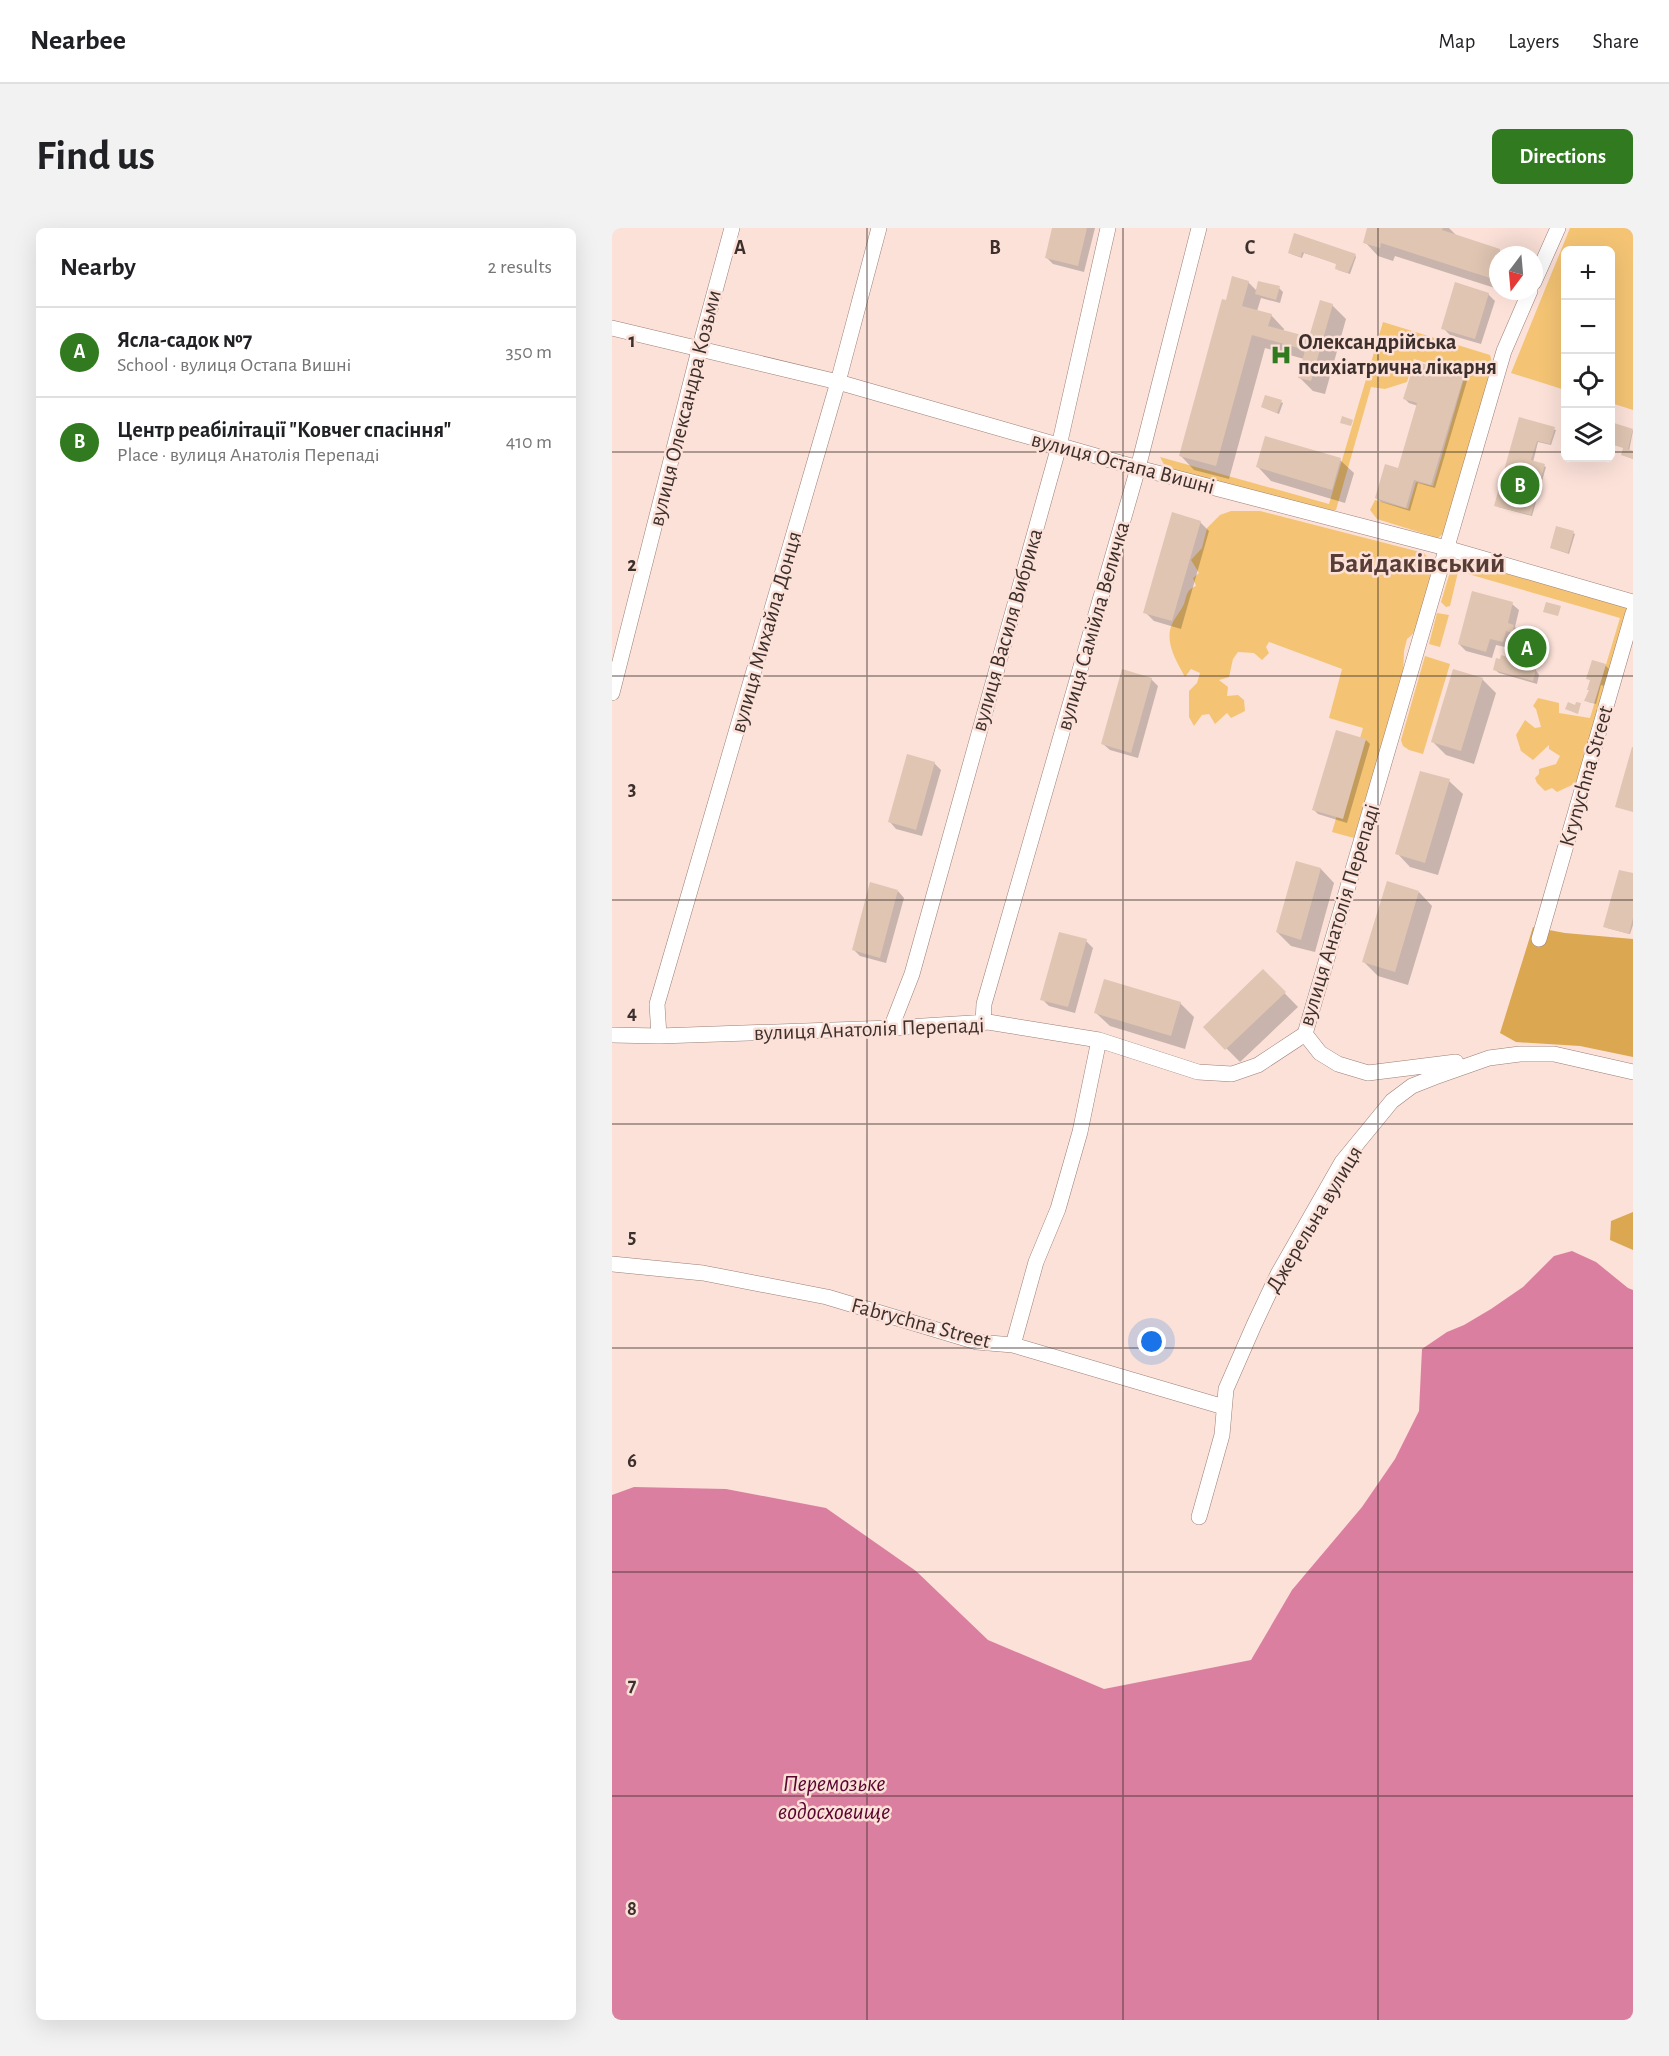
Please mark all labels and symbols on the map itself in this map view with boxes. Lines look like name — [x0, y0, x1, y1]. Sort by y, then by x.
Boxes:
text: A — [734, 238, 746, 258]
text: B — [989, 238, 1001, 258]
text: C — [1245, 238, 1256, 258]
north arrow — [1489, 246, 1543, 300]
street label: вулиця Олександра Козьми — [645, 288, 725, 528]
text: 1 — [628, 331, 636, 351]
place label: Олександрійська психіатрична лікарня — [1298, 331, 1497, 378]
hospital icon: Олександрійська психіатрична лікарня — [1269, 343, 1293, 367]
street label: вулиця Остапа Вишні — [1029, 428, 1217, 498]
pin: B — [1500, 462, 1540, 508]
street label: вулиця Самійла Величка — [1053, 519, 1133, 733]
street label: вулиця Василя Вибрика — [968, 526, 1046, 734]
street label: вулиця Михайла Донця — [727, 529, 805, 735]
district label: Байдаківський — [1329, 550, 1505, 578]
text: 2 — [627, 555, 637, 575]
pin: A — [1508, 626, 1546, 670]
street label: Krynychna Street — [1555, 703, 1617, 849]
text: 3 — [628, 779, 636, 799]
street label: вулиця Анатолія Перепаді — [1295, 801, 1383, 1029]
text: 4 — [627, 1003, 637, 1023]
street label: вулиця Анатолія Перепаді — [753, 1014, 985, 1044]
street label: Джерельна вулиця — [1262, 1142, 1366, 1296]
text: 5 — [628, 1227, 636, 1247]
street label: Fabrychna Street — [849, 1294, 993, 1352]
your location — [1137, 1327, 1166, 1356]
text: 6 — [627, 1451, 637, 1471]
text: 7 — [628, 1675, 637, 1695]
water label: Перемозьке водосховище — [778, 1772, 890, 1824]
text: 8 — [627, 1899, 637, 1919]

